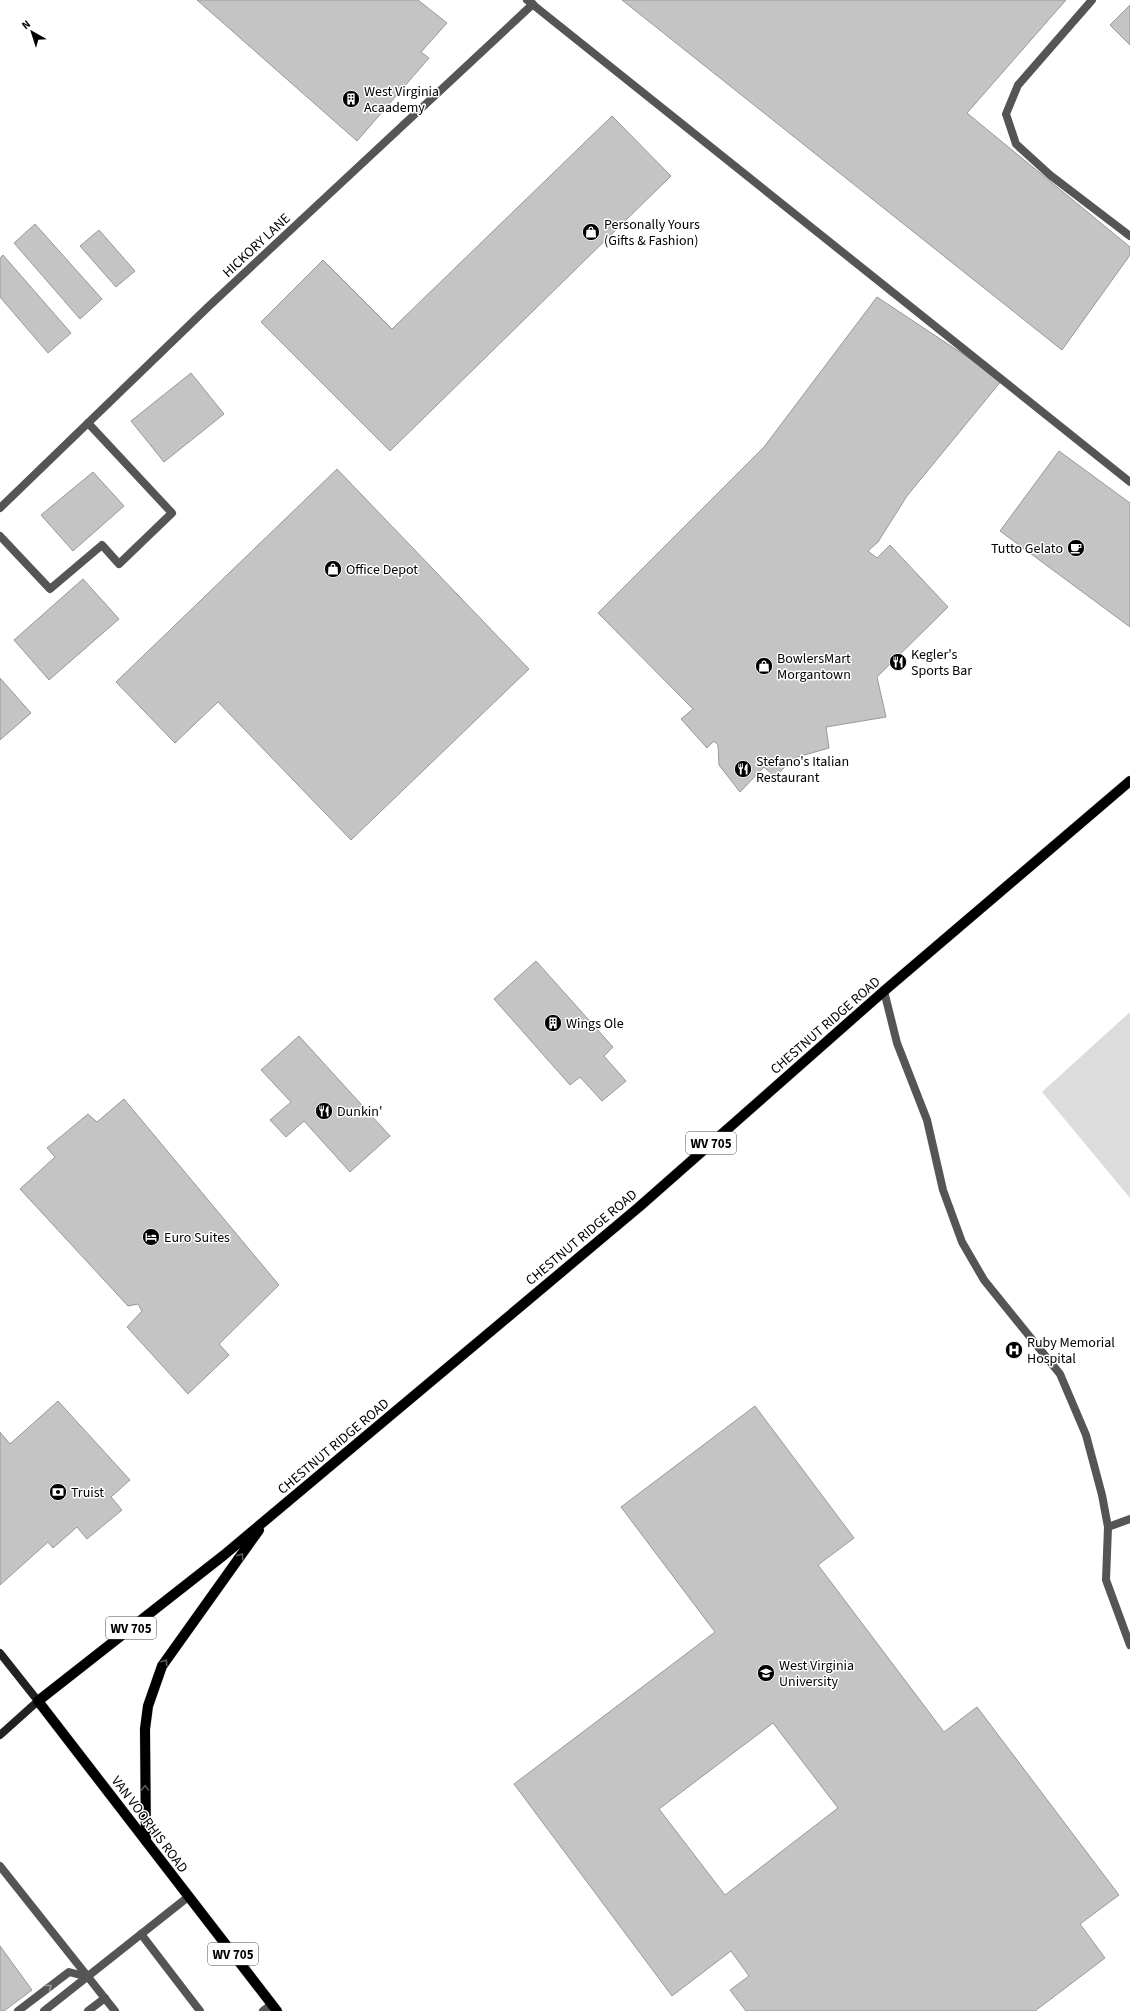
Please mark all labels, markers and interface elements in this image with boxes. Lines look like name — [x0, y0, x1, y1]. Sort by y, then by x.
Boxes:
north arrow — [12, 12, 52, 52]
text: N — [18, 16, 34, 33]
place label: West Virginia Acaademy — [364, 82, 439, 118]
building icon: West Virginia Acaademy — [341, 89, 361, 109]
street label: HICKORY LANE — [218, 209, 295, 282]
place label: Personally Yours (Gifts & Fashion) — [604, 215, 700, 251]
shop icon: Personally Yours (Gifts & Fashion) — [581, 222, 601, 242]
cafe icon: Tutto Gelato — [1066, 538, 1086, 558]
place label: Tutto Gelato — [991, 539, 1063, 559]
shop icon: Office Depot — [323, 559, 343, 579]
place label: Office Depot — [346, 560, 418, 580]
place label: Kegler's Sports Bar — [911, 645, 972, 681]
place label: BowlersMart Morgantown — [777, 649, 851, 685]
restaurant icon: Kegler's Sports Bar — [888, 652, 908, 672]
shop icon: BowlersMart Morgantown — [754, 656, 774, 676]
place label: Stefano's Italian Restaurant — [756, 752, 849, 788]
restaurant icon: Stefano's Italian Restaurant — [733, 759, 753, 779]
street label: CHESTNUT RIDGE ROAD — [766, 972, 885, 1079]
building icon: Wings Ole — [543, 1013, 563, 1033]
place label: Wings Ole — [566, 1014, 624, 1034]
restaurant icon: Dunkin' — [314, 1101, 334, 1121]
place label: Dunkin' — [337, 1102, 382, 1122]
road number: WV 705 — [686, 1132, 736, 1154]
street label: CHESTNUT RIDGE ROAD — [522, 1185, 642, 1290]
hotel icon: Euro Suites — [141, 1227, 161, 1247]
place label: Euro Suites — [164, 1228, 230, 1248]
place label: Ruby Memorial Hospital — [1027, 1333, 1115, 1369]
hospital icon: Ruby Memorial Hospital — [1004, 1340, 1024, 1360]
street label: CHESTNUT RIDGE ROAD — [274, 1394, 394, 1499]
bank icon: Truist — [48, 1482, 68, 1502]
place label: Truist — [71, 1483, 104, 1503]
one-way arrow — [236, 1553, 243, 1560]
road number: WV 705 — [106, 1617, 156, 1639]
place label: West Virginia University — [779, 1656, 854, 1692]
one-way arrow — [161, 1659, 168, 1666]
school or university icon: West Virginia University — [756, 1663, 776, 1683]
street label: VAN VOORHIS ROAD — [106, 1772, 192, 1877]
one-way arrow — [141, 1785, 149, 1791]
road number: WV 705 — [208, 1943, 258, 1965]
one-way arrow — [44, 1985, 51, 1992]

